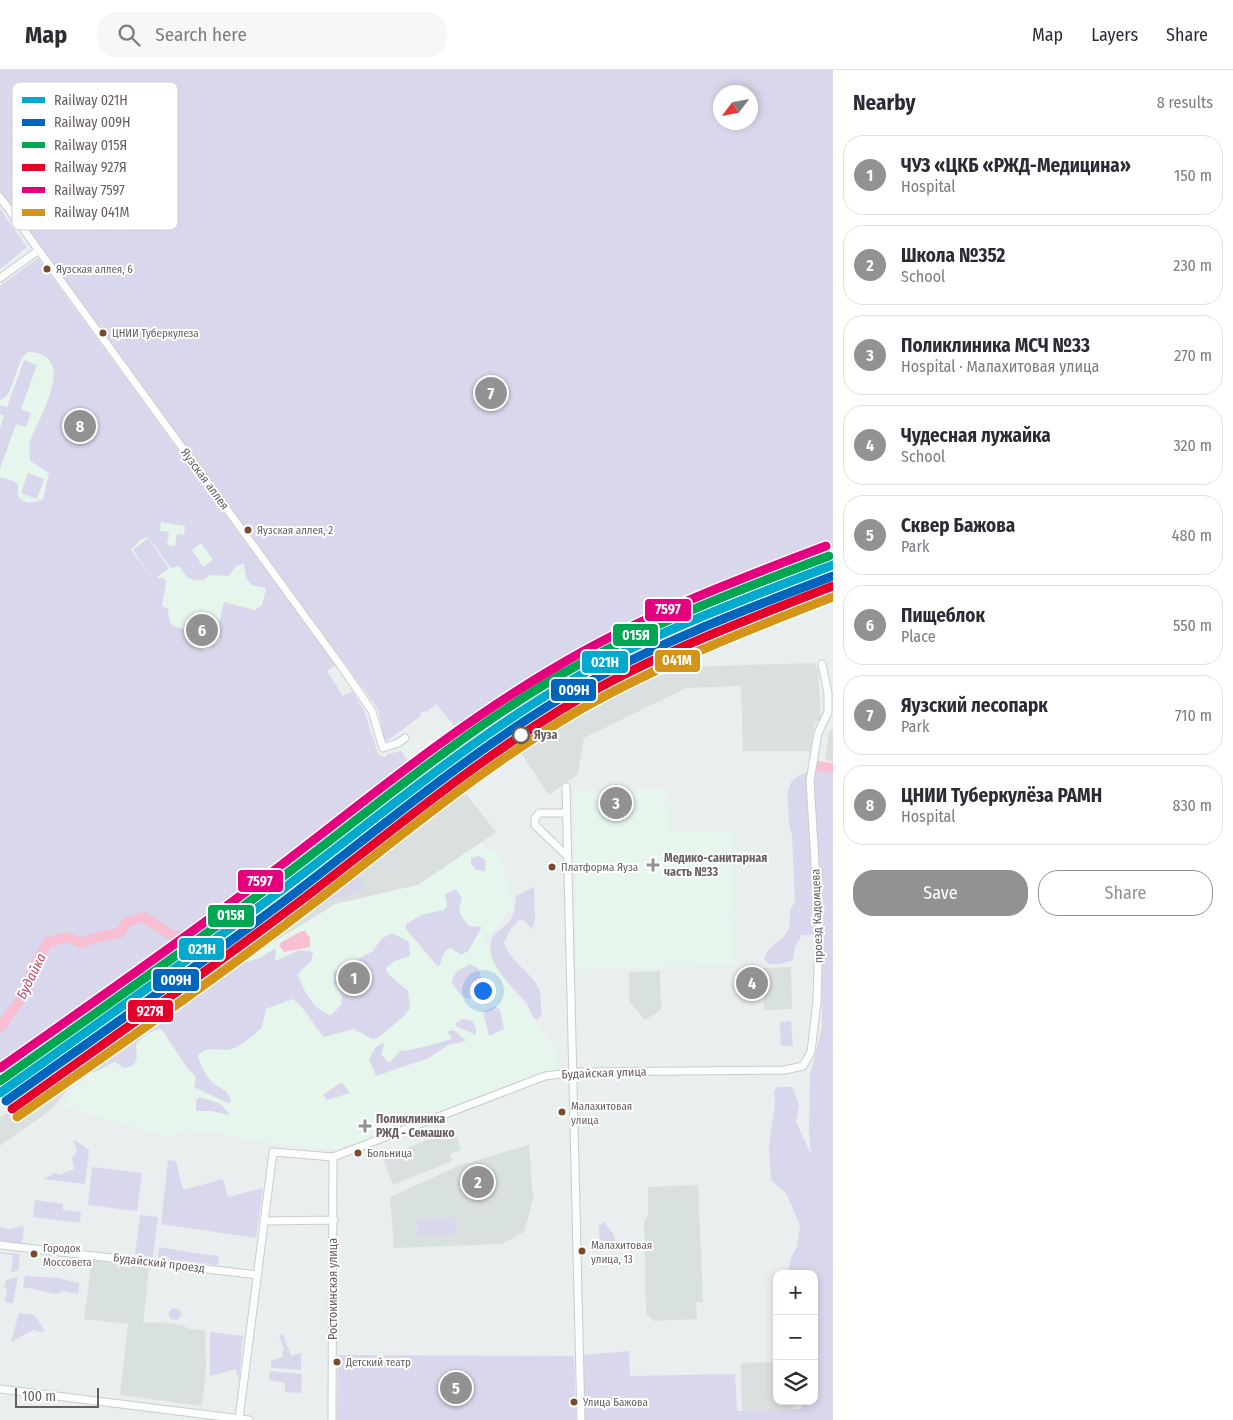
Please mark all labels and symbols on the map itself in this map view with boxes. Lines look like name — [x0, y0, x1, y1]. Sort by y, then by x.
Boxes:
legend — [12, 82, 178, 230]
north arrow — [713, 85, 758, 130]
text: Railway 021Н — [54, 92, 128, 109]
text: Railway 009Н — [54, 114, 131, 131]
text: Railway 015Я — [54, 137, 127, 154]
text: Railway 927Я — [54, 159, 127, 176]
text: Railway 7597 — [54, 182, 125, 199]
text: Railway 041М — [54, 204, 130, 221]
place label: Яузская аллея, 6 — [56, 263, 133, 276]
marker: Яузская аллея, 6 — [42, 264, 52, 274]
place label: ЦНИИ Туберкулеза — [112, 327, 199, 340]
marker: ЦНИИ Туберкулеза — [98, 328, 108, 338]
pin: 7 — [475, 374, 507, 412]
pin: 8 — [64, 407, 96, 445]
street label: Яузская аллея — [178, 446, 232, 512]
place label: Яузская аллея, 2 — [257, 524, 333, 537]
marker: Яузская аллея, 2 — [243, 525, 253, 535]
line badge: 7597 — [644, 598, 692, 622]
text: 7597 — [655, 601, 681, 618]
pin: 6 — [186, 611, 218, 649]
line badge: 015Я — [612, 623, 659, 647]
text: 015Я — [622, 627, 650, 644]
line badge: 041М — [654, 649, 701, 673]
line badge: 021Н — [581, 650, 629, 674]
text: 041М — [662, 652, 692, 669]
text: 021Н — [591, 654, 619, 671]
line badge: 009Н — [550, 678, 597, 702]
text: 009Н — [559, 682, 589, 699]
marker: Яуза — [512, 726, 530, 744]
place label: Яуза — [534, 728, 558, 742]
pin: 3 — [600, 784, 632, 822]
place label: Медико-санитарная часть №33 — [664, 851, 767, 879]
marker: Медико-санитарная часть №33 — [646, 858, 660, 872]
place label: Платформа Яуза — [561, 861, 638, 874]
marker: Платформа Яуза — [547, 862, 557, 872]
street label: проезд Кадомцева — [808, 868, 826, 964]
line badge: 7597 — [237, 869, 284, 893]
text: 7597 — [247, 873, 273, 890]
line badge: 015Я — [207, 904, 255, 928]
text: 015Я — [217, 907, 245, 924]
line badge: 021Н — [178, 937, 225, 961]
text: 021Н — [188, 941, 216, 958]
water label: Будайка — [13, 950, 50, 1002]
pin: 1 — [338, 959, 370, 997]
pin: 4 — [736, 964, 768, 1002]
line badge: 009Н — [152, 968, 200, 992]
text: 009Н — [161, 972, 191, 989]
your location — [470, 978, 496, 1004]
line badge: 927Я — [127, 999, 174, 1023]
text: 927Я — [136, 1003, 164, 1020]
street label: Будайская улица — [561, 1065, 647, 1081]
place label: Малахитовая улица — [571, 1100, 632, 1127]
marker: Малахитовая улица — [557, 1107, 567, 1117]
place label: Поликлиника РЖД - Семашко — [376, 1112, 455, 1140]
marker: Поликлиника РЖД - Семашко — [358, 1119, 372, 1133]
place label: Больница — [367, 1147, 412, 1160]
marker: Больница — [353, 1148, 363, 1158]
pin: 2 — [462, 1163, 494, 1201]
street label: Ростокинская улица — [326, 1238, 340, 1340]
place label: Малахитовая улица, 13 — [591, 1239, 652, 1266]
place label: Городок Моссовета — [43, 1242, 92, 1269]
marker: Малахитовая улица, 13 — [577, 1246, 587, 1256]
marker: Городок Моссовета — [29, 1249, 39, 1259]
street label: Будайский проезд — [112, 1250, 206, 1276]
place label: Детский театр — [345, 1356, 411, 1369]
marker: Детский театр — [332, 1357, 342, 1367]
pin: 5 — [440, 1369, 472, 1407]
scale bar — [15, 1385, 99, 1408]
place label: Улица Бажова — [582, 1396, 648, 1409]
marker: Улица Бажова — [569, 1397, 579, 1407]

